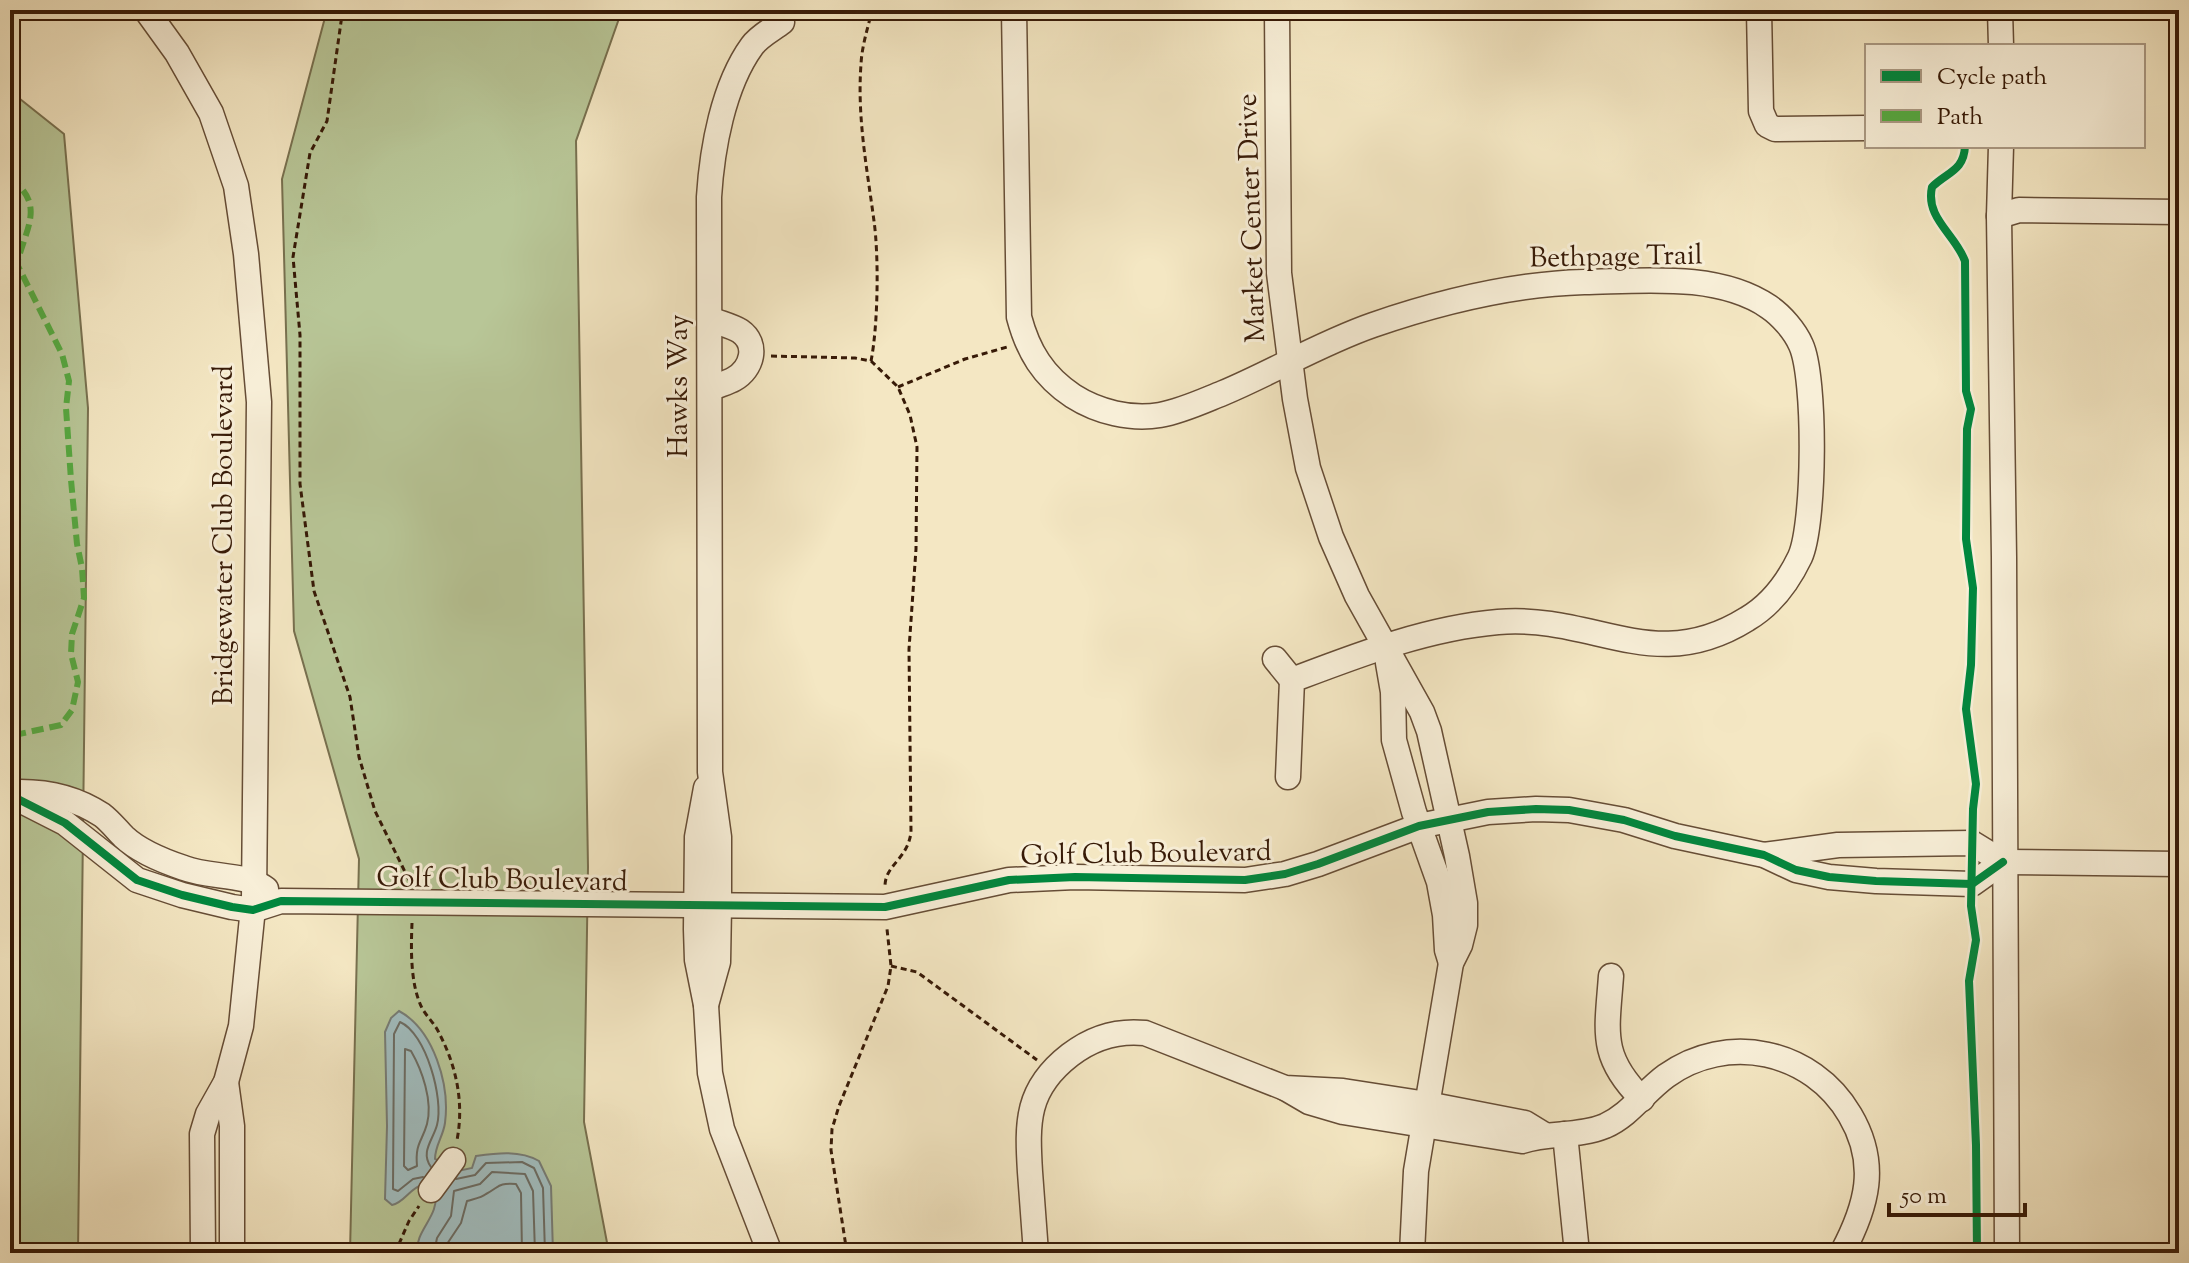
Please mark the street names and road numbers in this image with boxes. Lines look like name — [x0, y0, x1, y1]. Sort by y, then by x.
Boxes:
street label: Market Center Drive — [1229, 93, 1277, 343]
street label: Bethpage Trail — [1529, 236, 1703, 280]
street label: Hawks Way — [660, 314, 700, 458]
street label: Bridgewater Club Boulevard — [205, 365, 245, 705]
street label: Golf Club Boulevard — [1020, 833, 1272, 877]
street label: Golf Club Boulevard — [376, 859, 628, 903]

